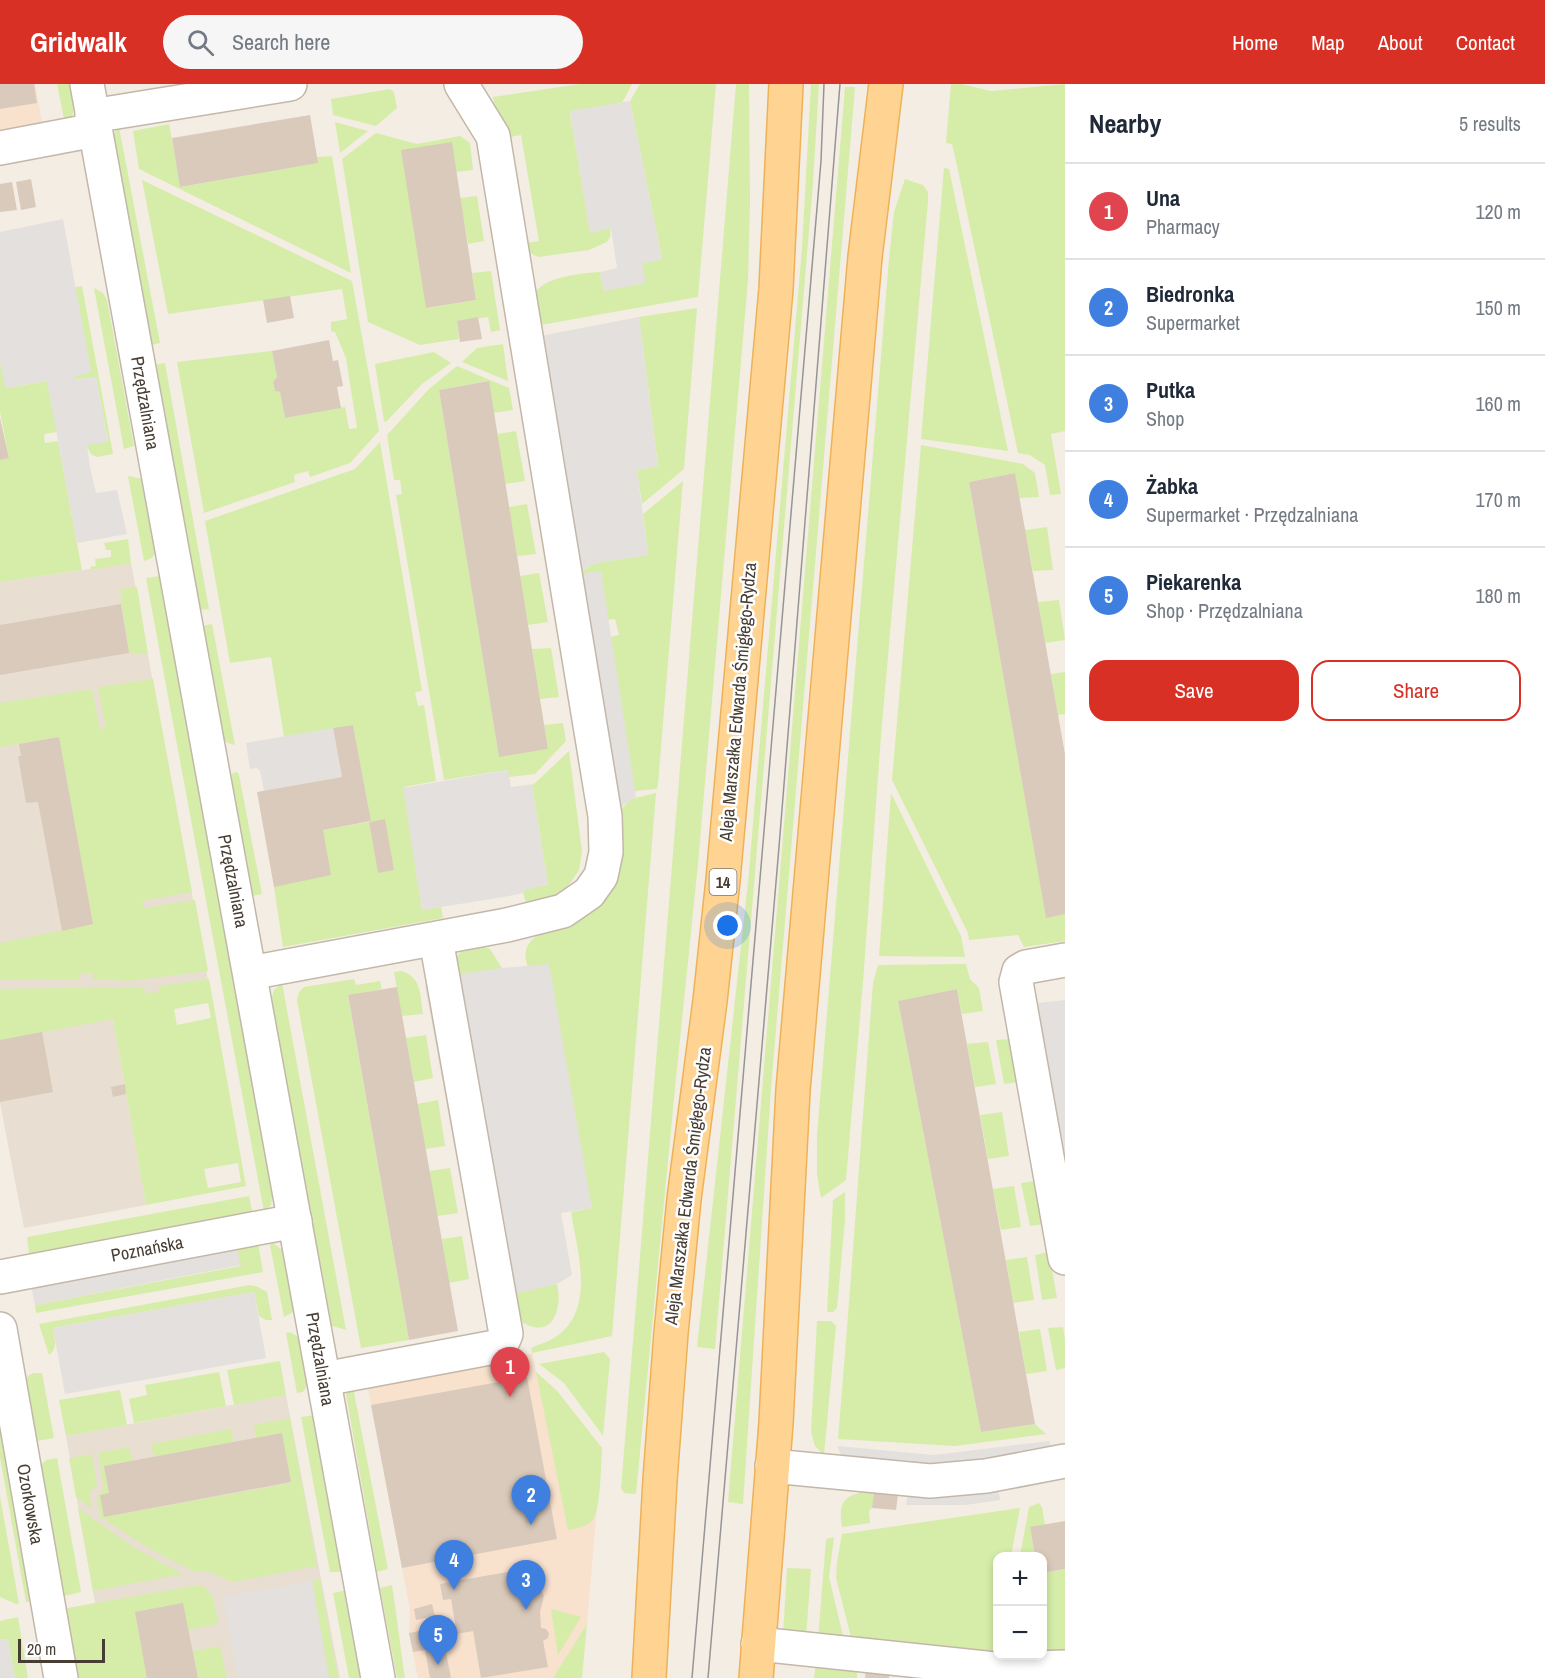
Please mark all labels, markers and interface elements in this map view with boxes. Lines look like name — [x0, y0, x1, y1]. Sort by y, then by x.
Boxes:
search box — [163, 15, 583, 69]
text: Gridwalk — [30, 23, 127, 61]
icon: search — [184, 26, 217, 59]
text: Search here — [232, 27, 330, 57]
text: Home — [1232, 28, 1278, 57]
text: Map — [1311, 28, 1345, 57]
text: About — [1378, 28, 1423, 57]
text: Contact — [1456, 28, 1515, 57]
text: Nearby — [1089, 106, 1161, 141]
text: 5 results — [1459, 110, 1521, 137]
text: Una — [1146, 183, 1180, 213]
text: 1 — [1104, 198, 1113, 225]
text: 120 m — [1475, 198, 1521, 225]
text: Pharmacy — [1146, 213, 1220, 240]
text: Biedronka — [1146, 279, 1234, 309]
text: 2 — [1104, 294, 1113, 321]
text: 150 m — [1475, 294, 1521, 321]
text: Supermarket — [1146, 309, 1240, 336]
street label: Przędzalniana — [125, 354, 166, 452]
text: Putka — [1146, 375, 1195, 405]
text: 3 — [1104, 390, 1113, 417]
text: 160 m — [1475, 390, 1521, 417]
text: Shop — [1146, 405, 1184, 432]
text: Żabka — [1146, 471, 1198, 501]
text: 4 — [1104, 486, 1113, 513]
text: 170 m — [1475, 486, 1521, 513]
text: Supermarket · Przędzalniana — [1146, 501, 1358, 528]
street label: Aleja Marszałka Edwarda Śmigłego-Rydza — [713, 562, 762, 843]
text: Piekarenka — [1146, 567, 1241, 597]
text: 5 — [1104, 582, 1113, 609]
text: 180 m — [1475, 582, 1521, 609]
text: Shop · Przędzalniana — [1146, 597, 1303, 624]
button: Save — [1089, 660, 1299, 721]
button: Share — [1311, 660, 1521, 721]
street label: Przędzalniana — [212, 832, 255, 930]
road number: 14 — [710, 869, 736, 895]
your location — [713, 911, 742, 940]
street label: Aleja Marszałka Edwarda Śmigłego-Rydza — [658, 1046, 717, 1327]
street label: Poznańska — [109, 1229, 185, 1268]
street label: Przędzalniana — [300, 1310, 341, 1408]
pin: 1 — [490, 1348, 530, 1397]
street label: Ozorkowska — [11, 1462, 50, 1546]
pin: 2 — [512, 1476, 550, 1525]
pin: 4 — [434, 1540, 474, 1590]
map controls — [993, 1552, 1047, 1660]
button: + — [993, 1552, 1047, 1606]
pin: 3 — [506, 1560, 546, 1610]
button: − — [993, 1606, 1047, 1660]
pin: 5 — [418, 1616, 458, 1665]
scale bar — [18, 1636, 105, 1664]
text: 20 m — [27, 1638, 56, 1660]

